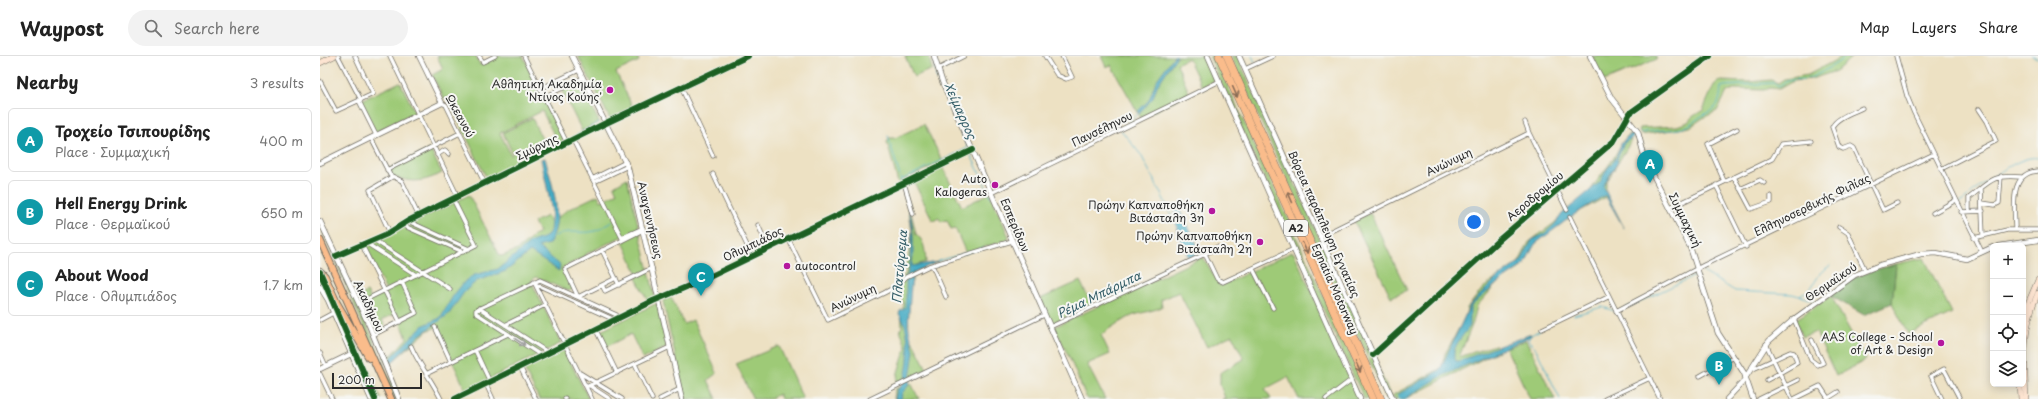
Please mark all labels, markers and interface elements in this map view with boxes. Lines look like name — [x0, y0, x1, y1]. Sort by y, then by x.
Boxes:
search box — [128, 10, 408, 46]
text: Waypost — [20, 14, 104, 42]
text: Search here — [174, 16, 260, 39]
icon: search — [142, 17, 164, 39]
text: Map — [1860, 17, 1890, 38]
text: Layers — [1912, 17, 1957, 38]
text: Share — [1979, 17, 2018, 38]
text: Nearby — [16, 69, 78, 95]
text: 3 results — [250, 73, 304, 92]
place label: Αθλητική Ακαδημία 'Ντίνος Κούης' — [492, 75, 602, 105]
water label: Χείμαρρος — [940, 79, 982, 143]
marker: Αθλητική Ακαδημία 'Ντίνος Κούης' — [605, 85, 615, 95]
one-way arrow — [1232, 85, 1239, 97]
street label: Ωκεανού — [442, 91, 479, 140]
street label: Πανσέληνου — [1068, 106, 1135, 151]
text: Τροχείο Τσιπουρίδης — [55, 119, 211, 142]
street label: Σμύρνης — [513, 129, 561, 164]
text: A — [25, 131, 35, 150]
text: 400 m — [260, 131, 303, 150]
text: Place · Συμμαχική — [55, 142, 170, 161]
street label: Ανώνυμη — [1423, 143, 1475, 180]
street label: Βόρεια παράπλευρη Εγνατίας — [1284, 147, 1365, 301]
pin: A — [1637, 150, 1663, 183]
street label: Αεροδρομίου — [1502, 167, 1567, 225]
street label: Ελληνοσερβικής Φιλίας — [1751, 169, 1873, 240]
place label: Auto Kalogeras — [935, 170, 987, 200]
street label: Αναγεννήσεως — [633, 179, 668, 261]
marker: Auto Kalogeras — [990, 180, 1000, 190]
street label: Συμμαχική — [1665, 189, 1706, 250]
text: Hell Energy Drink — [55, 191, 187, 214]
one-way arrow — [1286, 192, 1294, 204]
street label: Εσπερίδων — [996, 195, 1034, 254]
place label: Πρώην Καπναποθήκη Βιτάσταλη 3η — [1088, 196, 1204, 226]
text: B — [26, 203, 34, 222]
text: 650 m — [261, 203, 303, 222]
marker: Πρώην Καπναποθήκη Βιτάσταλη 3η — [1207, 206, 1217, 216]
your location — [1464, 212, 1484, 232]
text: Place · Θερμαϊκού — [55, 214, 171, 233]
road number: Α2 — [1284, 220, 1308, 236]
street label: Ολυμπιάδος — [720, 222, 786, 265]
place label: Πρώην Καπναποθήκη Βιτάσταλη 2η — [1136, 227, 1252, 257]
water label: Πλατύρρεμα — [887, 228, 911, 304]
marker: Πρώην Καπναποθήκη Βιτάσταλη 2η — [1255, 237, 1265, 247]
street label: Egnatia Motorway — [1308, 241, 1363, 337]
one-way arrow — [1302, 242, 1309, 254]
map controls — [1990, 243, 2026, 387]
button: + — [1990, 243, 2026, 279]
place label: autocontrol — [795, 257, 856, 274]
street label: Θερμαϊκού — [1801, 258, 1860, 305]
marker: autocontrol — [782, 261, 792, 271]
text: About Wood — [55, 263, 149, 286]
pin: C — [688, 263, 714, 296]
water label: Ρέμα Μπάρμπα — [1054, 266, 1145, 322]
text: C — [25, 275, 35, 294]
text: 1.7 km — [263, 275, 303, 294]
street label: Ακαδήμου — [350, 277, 389, 335]
street label: Ανώνυμη — [827, 279, 879, 316]
button: − — [1990, 279, 2026, 315]
text: Place · Ολυμπιάδος — [55, 286, 177, 305]
button: locate — [1990, 315, 2026, 351]
place label: AAS College - School of Art & Design — [1821, 328, 1933, 358]
one-way arrow — [515, 338, 526, 346]
marker: AAS College - School of Art & Design — [1936, 338, 1946, 348]
button: layers — [1990, 351, 2026, 387]
pin: B — [1706, 352, 1732, 385]
one-way arrow — [1355, 361, 1363, 373]
scale bar — [332, 371, 422, 390]
text: 200 m — [338, 371, 375, 388]

